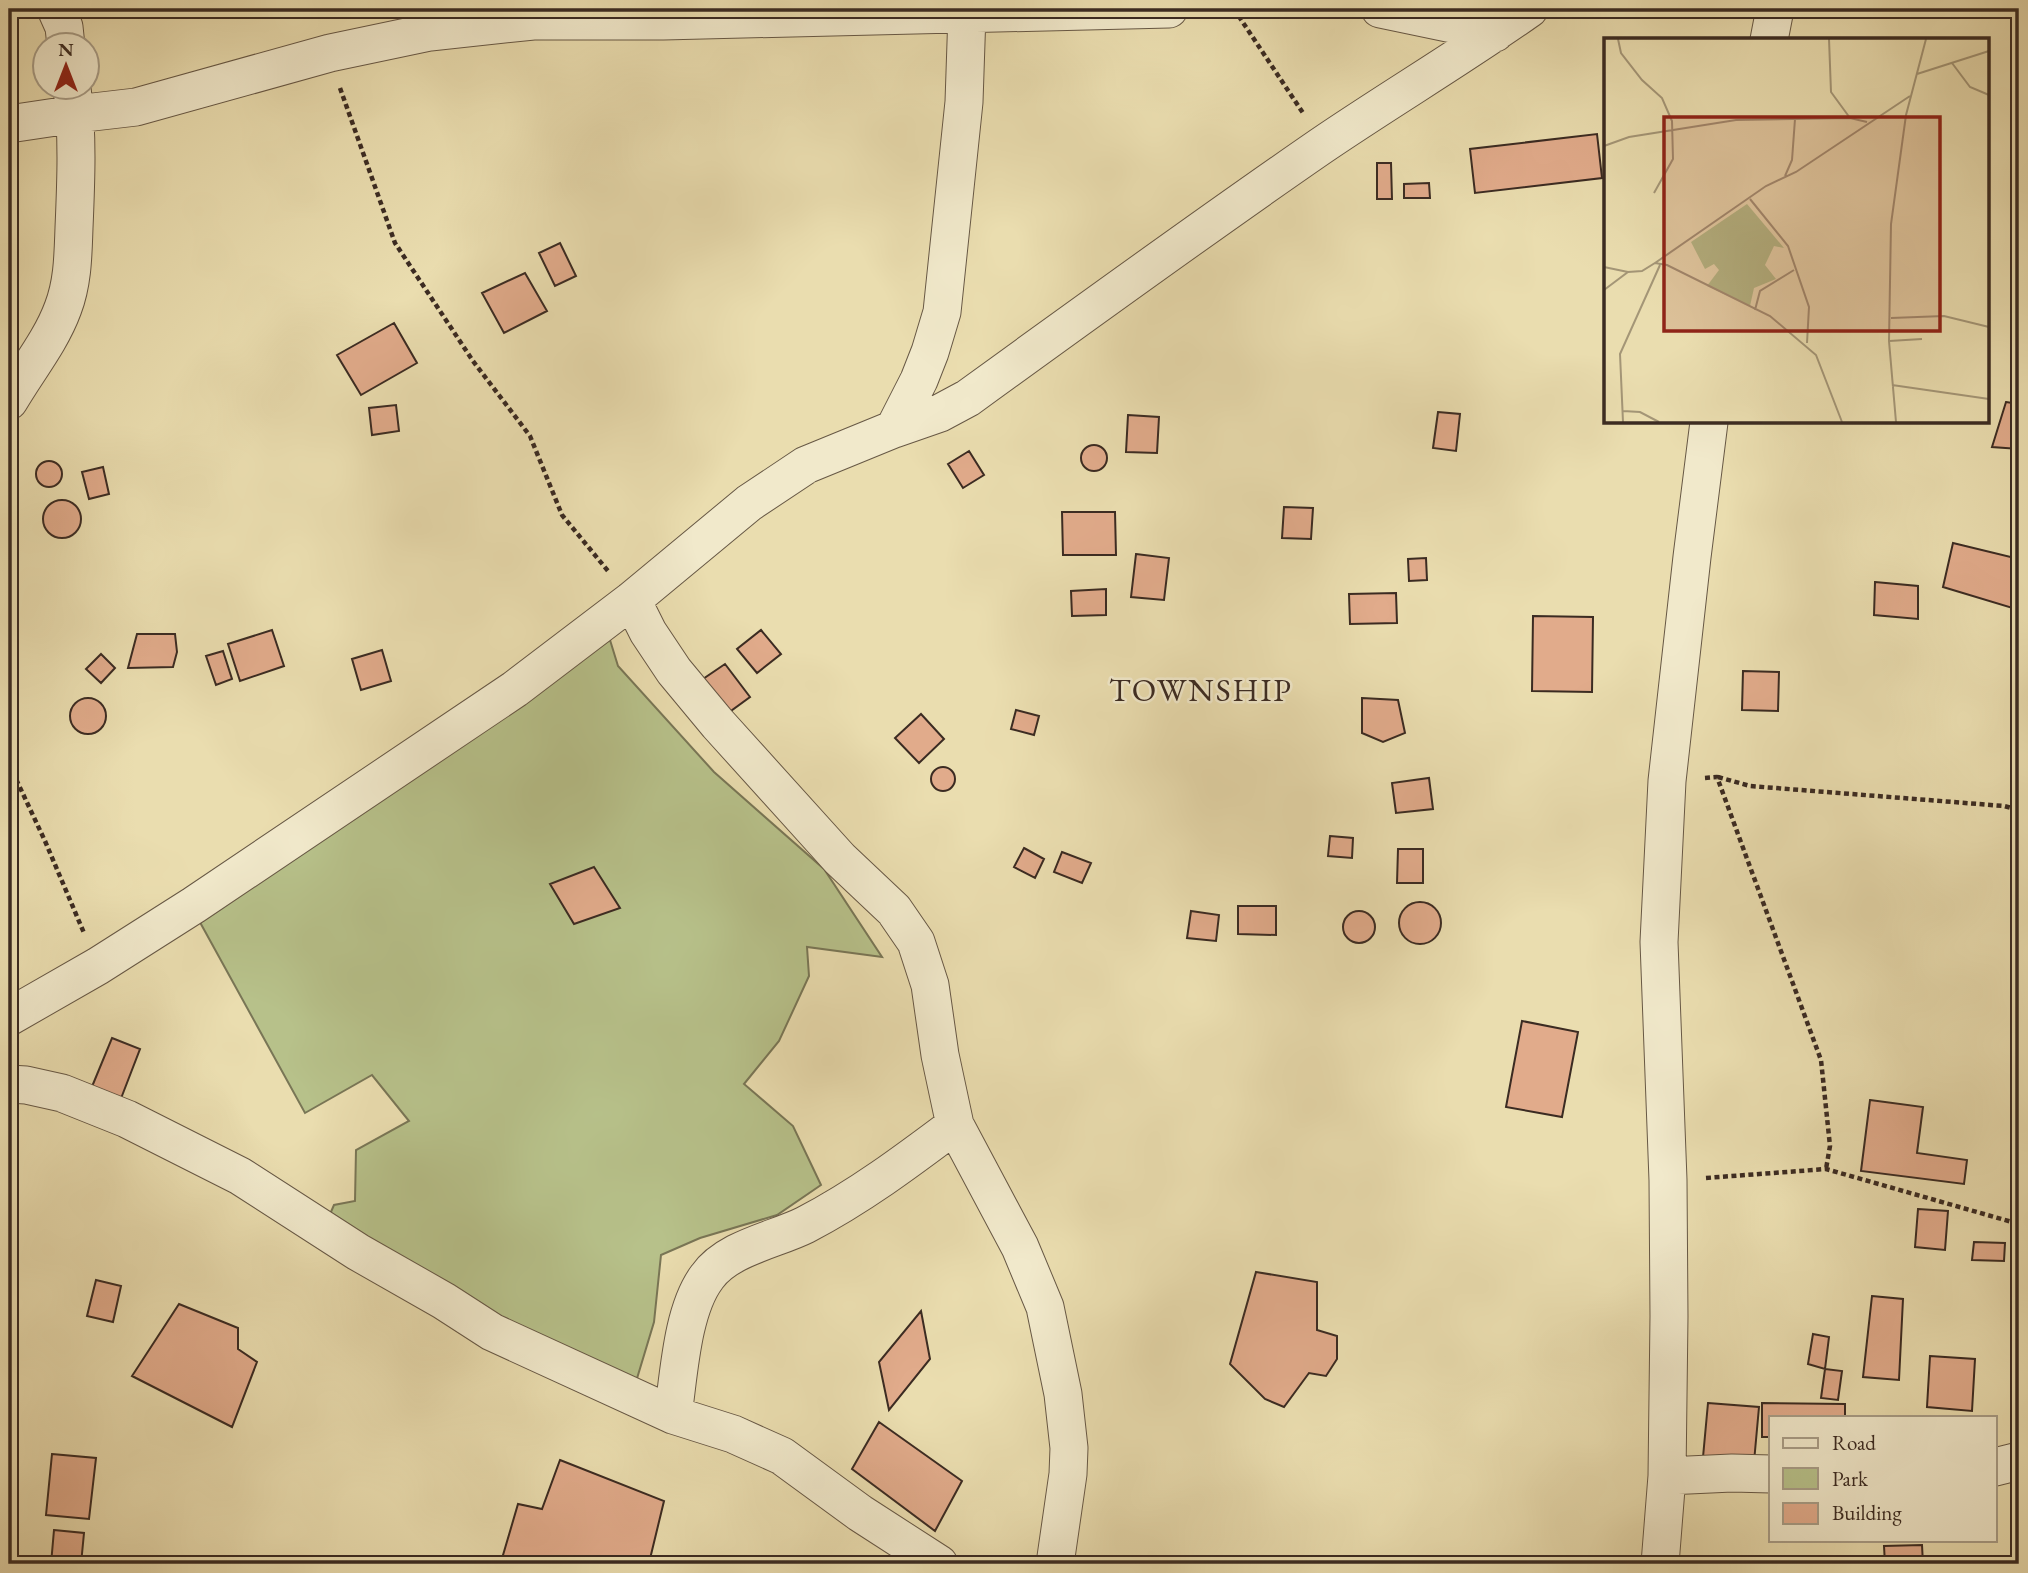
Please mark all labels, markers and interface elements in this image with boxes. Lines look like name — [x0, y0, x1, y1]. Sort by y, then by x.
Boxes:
north arrow — [32, 32, 102, 102]
text: N — [58, 37, 74, 62]
inset map — [1604, 38, 1990, 424]
district label: TOWNSHIP — [1109, 669, 1293, 711]
legend — [1769, 1416, 1996, 1542]
text: Road — [1832, 1429, 1876, 1456]
text: Park — [1832, 1465, 1869, 1492]
text: Building — [1832, 1499, 1902, 1526]

